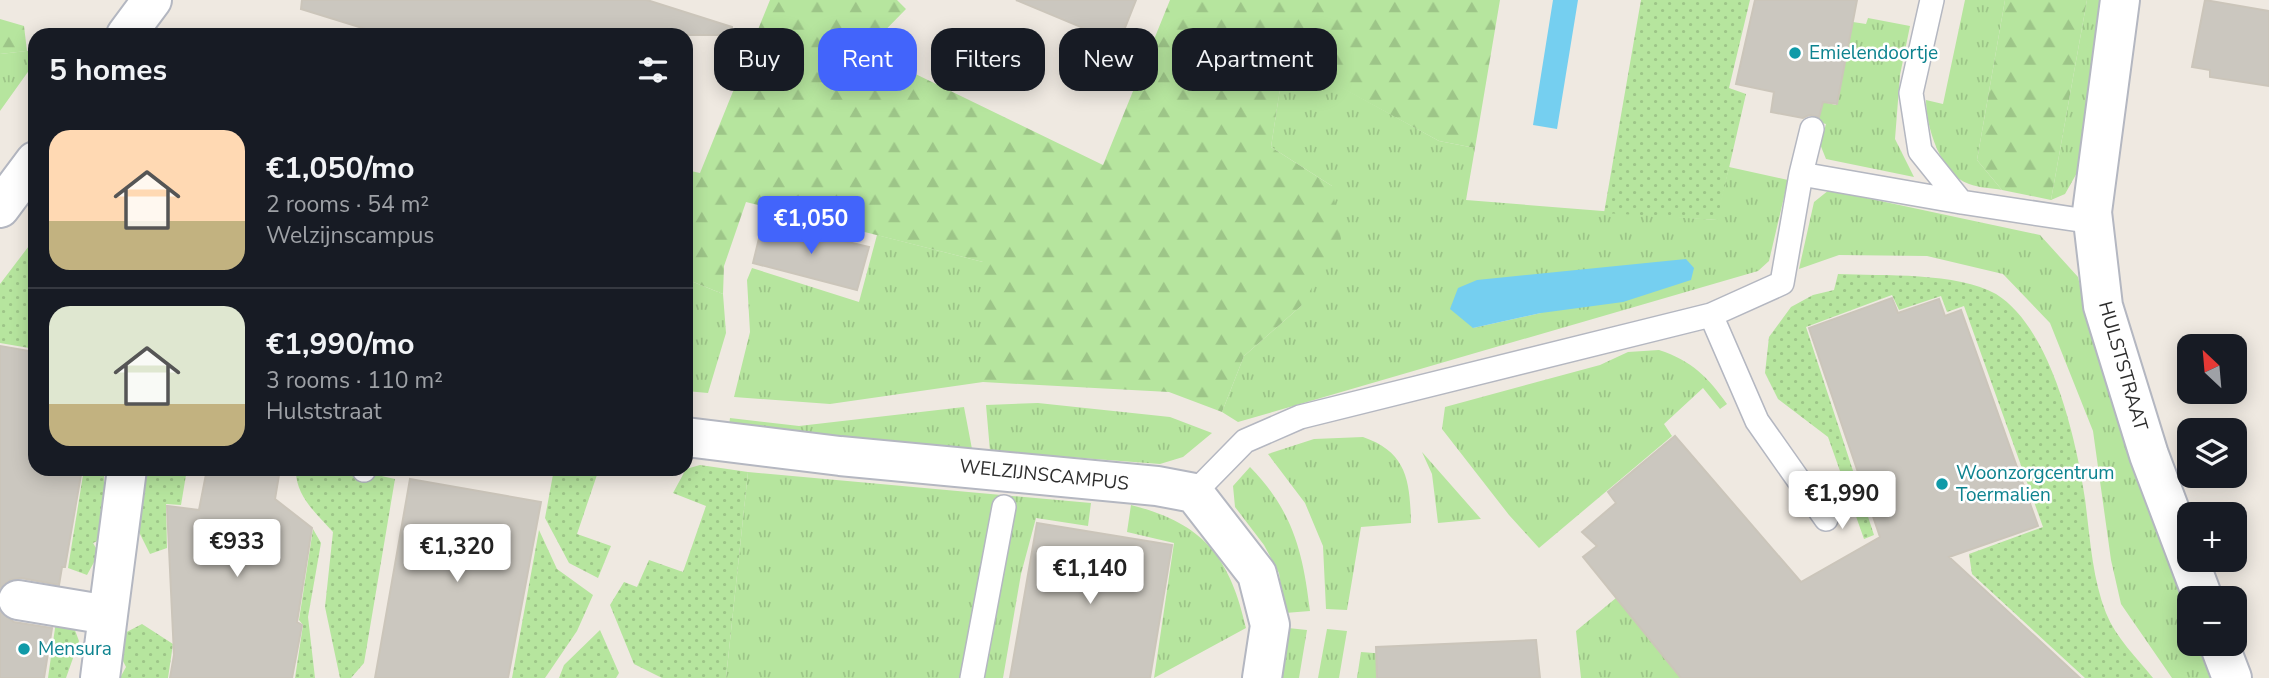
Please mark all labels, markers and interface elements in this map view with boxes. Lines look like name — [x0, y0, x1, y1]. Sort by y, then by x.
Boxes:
chip: Buy — [714, 28, 804, 91]
chip: Rent — [818, 28, 917, 91]
chip: Filters — [931, 28, 1045, 91]
chip: New — [1059, 28, 1158, 91]
chip: Apartment — [1172, 28, 1337, 91]
place label: Emielendoortje — [1809, 40, 1938, 66]
marker: Emielendoortje — [1787, 45, 1803, 61]
text: 5 homes — [49, 50, 167, 91]
icon: filters — [634, 51, 672, 89]
text: €1,050/mo — [266, 148, 415, 189]
icon: home — [105, 158, 189, 242]
text: 2 rooms · 54 m² — [266, 189, 429, 220]
pin: €1,050 — [754, 196, 868, 256]
text: €1,050 — [774, 203, 848, 234]
text: Welzijnscampus — [266, 220, 434, 251]
street label: HULSTSTRAAT — [2092, 298, 2154, 434]
text: €1,990/mo — [266, 324, 415, 365]
icon: home — [105, 334, 189, 418]
north arrow — [2177, 334, 2247, 404]
map controls — [2177, 334, 2247, 656]
text: 3 rooms · 110 m² — [266, 365, 443, 396]
text: Hulststraat — [266, 396, 382, 427]
button: layers — [2177, 418, 2247, 488]
street label: WELZIJNSCAMPUS — [958, 453, 1130, 497]
place label: Woonzorgcentrum Toermalien — [1956, 460, 2115, 508]
pin: €1,990 — [1785, 472, 1899, 531]
marker: Woonzorgcentrum Toermalien — [1934, 476, 1950, 492]
text: €1,990 — [1805, 478, 1879, 509]
button: + — [2177, 502, 2247, 572]
pin: €933 — [196, 520, 278, 579]
pin: €1,320 — [400, 524, 514, 584]
text: €933 — [209, 526, 265, 557]
text: €1,320 — [420, 531, 494, 562]
pin: €1,140 — [1033, 546, 1147, 606]
text: €1,140 — [1053, 553, 1127, 584]
button: − — [2177, 586, 2247, 656]
place label: Mensura — [38, 636, 112, 662]
marker: Mensura — [16, 641, 32, 657]

